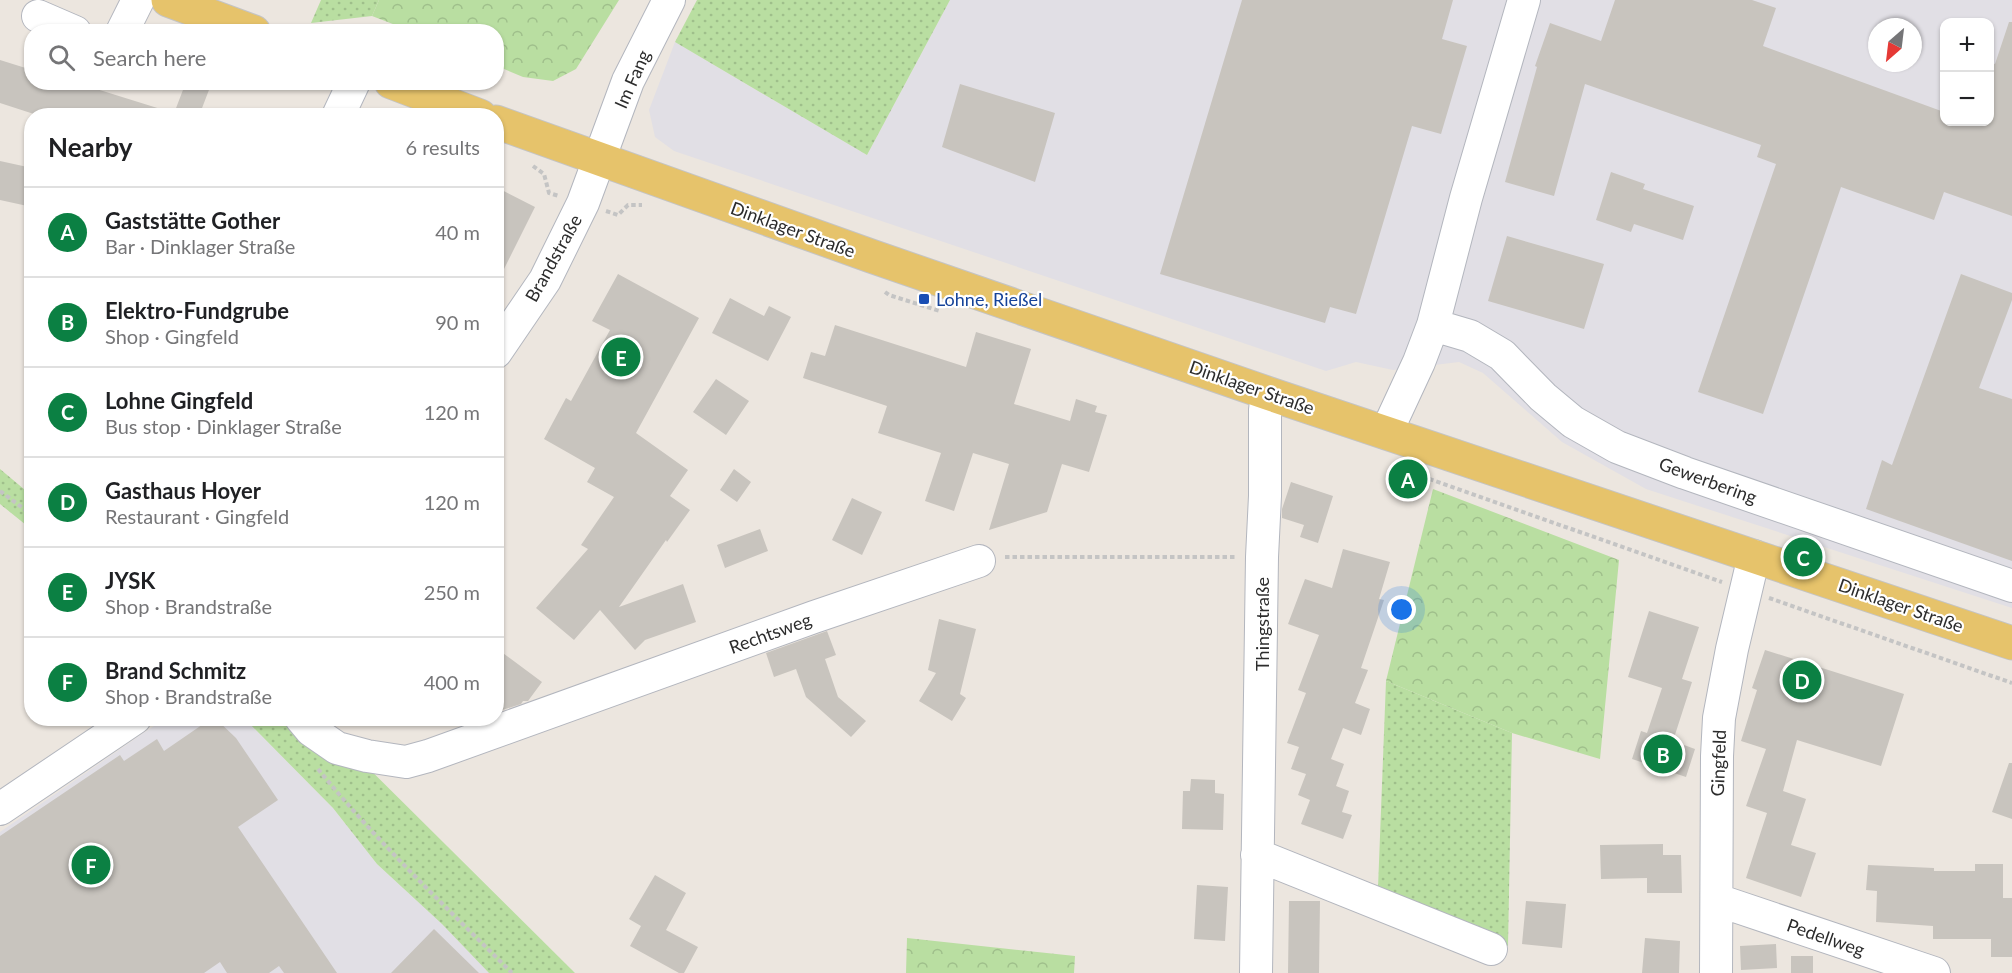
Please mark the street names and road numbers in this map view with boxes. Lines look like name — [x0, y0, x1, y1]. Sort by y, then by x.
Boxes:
street label: Im Fang — [609, 46, 655, 112]
street label: Dinklager Straße — [728, 196, 858, 262]
street label: Brandstraße — [520, 210, 586, 306]
street label: Dinklager Straße — [1187, 355, 1317, 419]
street label: Gewerbering — [1656, 452, 1760, 508]
street label: Dinklager Straße — [1836, 573, 1966, 637]
street label: Thingstraße — [1251, 577, 1273, 671]
street label: Rechtsweg — [726, 608, 814, 658]
street label: Gingfeld — [1706, 729, 1730, 797]
street label: Pedellweg — [1784, 913, 1868, 961]

